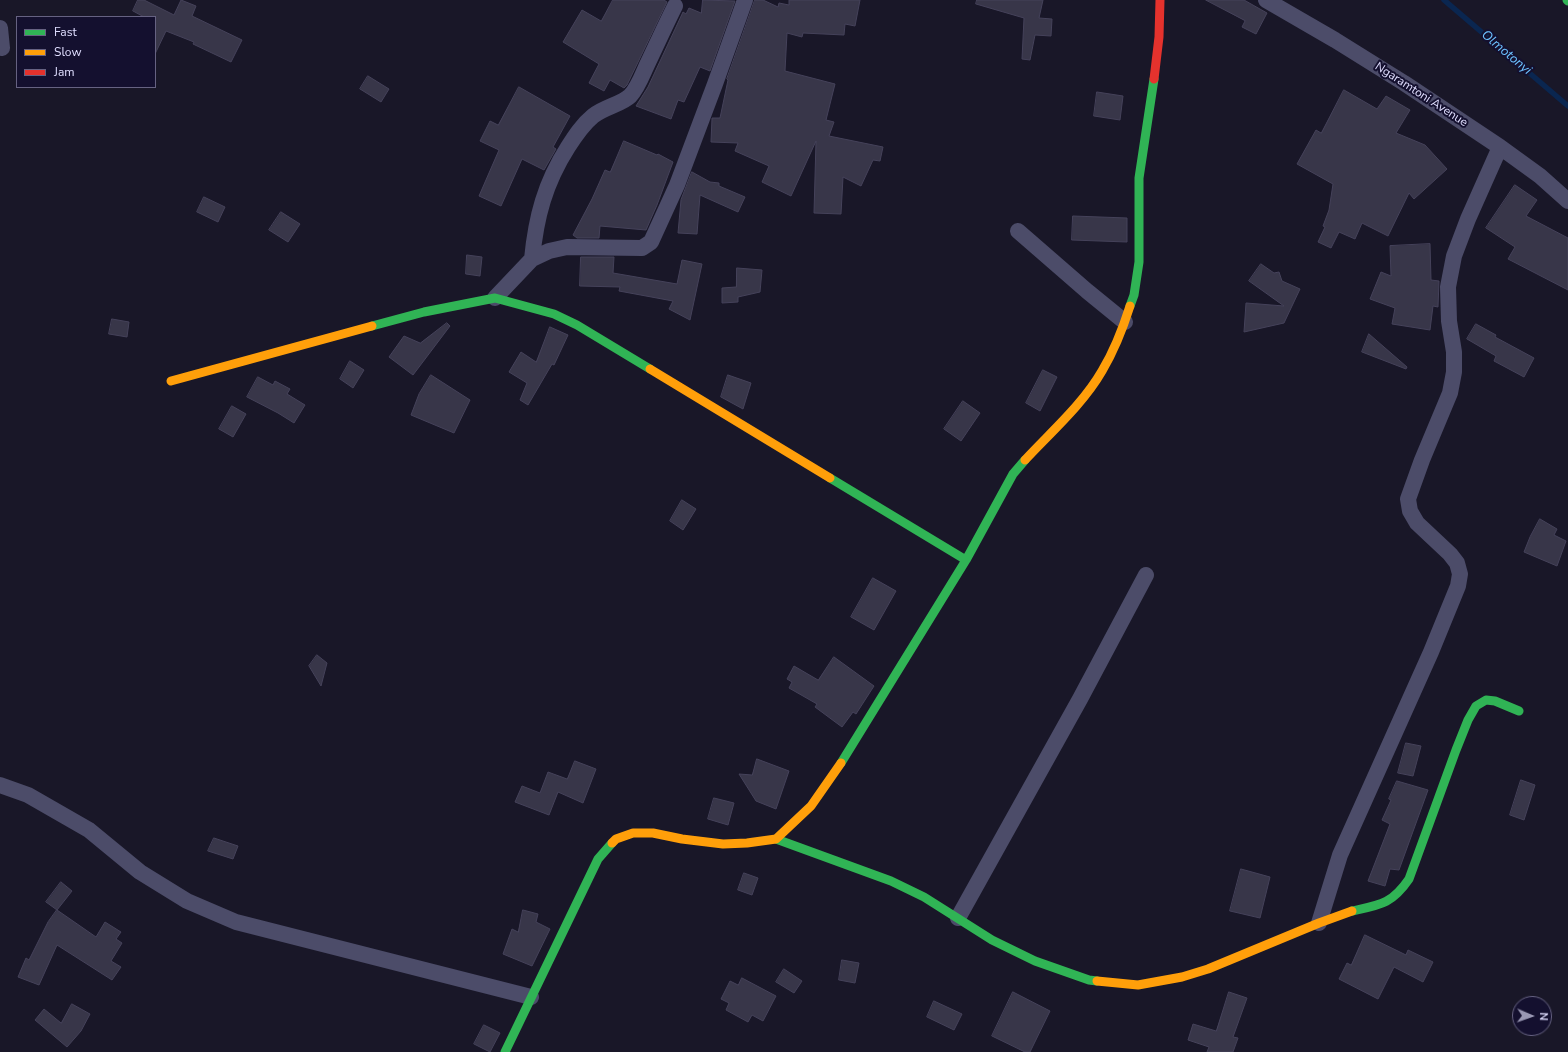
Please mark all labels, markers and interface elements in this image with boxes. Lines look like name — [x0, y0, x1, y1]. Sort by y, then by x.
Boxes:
legend — [16, 16, 156, 88]
text: Fast — [54, 24, 77, 40]
water label: Olmotonyi — [1478, 27, 1534, 79]
text: Slow — [54, 44, 82, 60]
street label: Ngaramtoni Avenue — [1372, 60, 1470, 130]
text: Jam — [54, 64, 75, 80]
north arrow — [1512, 996, 1552, 1036]
text: N — [1536, 1012, 1551, 1021]

